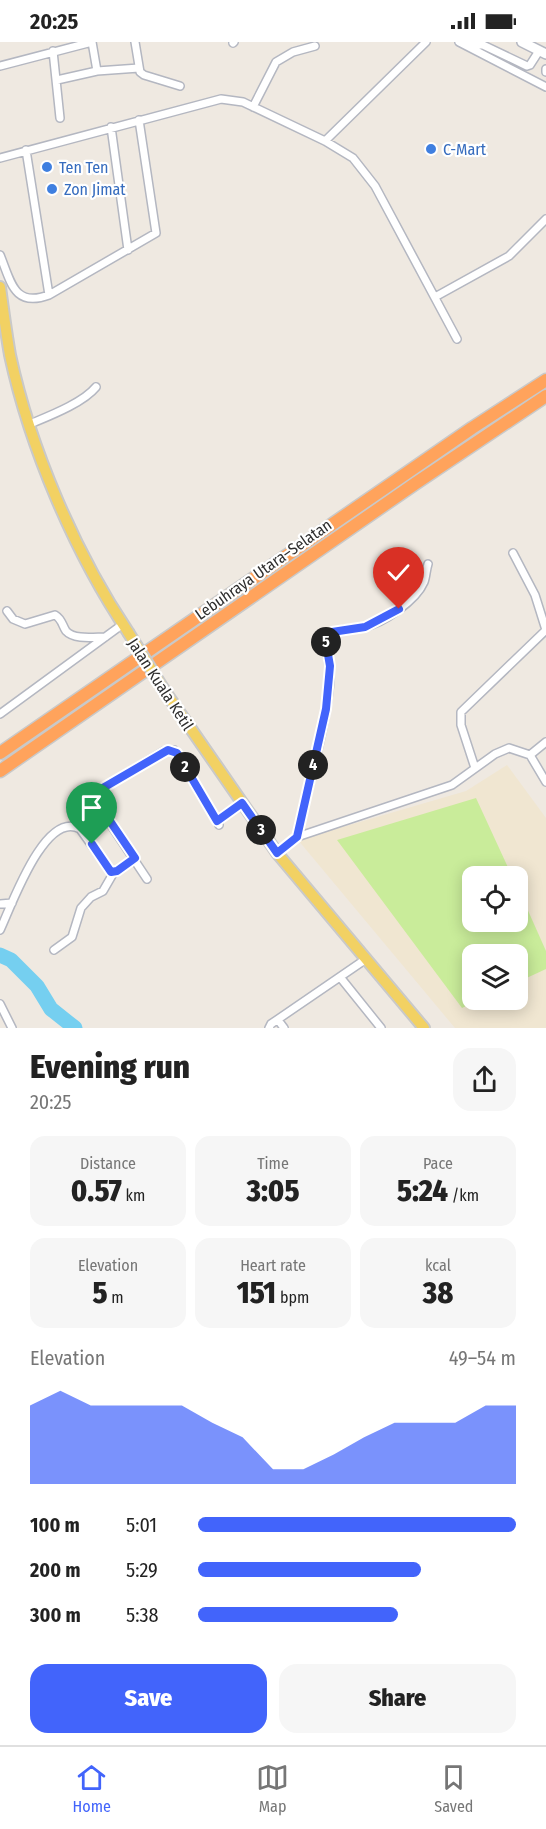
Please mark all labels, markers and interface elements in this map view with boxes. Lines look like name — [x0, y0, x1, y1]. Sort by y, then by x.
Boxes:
text: 20:25 — [30, 8, 78, 35]
place label: C-Mart — [443, 140, 487, 159]
marker: C-Mart — [424, 142, 438, 156]
place label: Ten Ten — [59, 158, 109, 177]
marker: Ten Ten — [40, 160, 54, 174]
place label: Zon Jimat — [64, 180, 126, 199]
marker: Zon Jimat — [45, 182, 59, 196]
street label: Lebuhraya Utara–Selatan — [191, 515, 335, 624]
pin — [373, 547, 424, 609]
icon: check — [382, 556, 415, 589]
pin: 5 — [311, 627, 341, 657]
text: 5 — [322, 632, 330, 651]
street label: Jalan Kuala Ketil — [124, 635, 197, 734]
pin: 4 — [298, 750, 328, 780]
pin: 2 — [170, 752, 200, 782]
text: 4 — [309, 755, 317, 774]
text: 2 — [181, 757, 189, 776]
pin — [66, 782, 117, 844]
icon: arrive — [75, 791, 108, 824]
pin: 3 — [246, 815, 276, 845]
text: 3 — [257, 820, 265, 839]
map controls — [462, 866, 528, 1010]
button: locate — [462, 866, 528, 932]
button: layers — [462, 944, 528, 1010]
text: Evening run — [30, 1047, 190, 1087]
button: share — [453, 1048, 516, 1111]
text: 20:25 — [30, 1090, 71, 1114]
text: Distance — [80, 1154, 136, 1173]
text: Time — [257, 1154, 289, 1173]
text: Pace — [423, 1154, 453, 1173]
text: 0.57 — [71, 1173, 122, 1209]
text: 3:05 — [247, 1173, 299, 1209]
text: 5:24 — [397, 1173, 448, 1209]
text: km — [122, 1186, 145, 1205]
text: /km — [448, 1186, 479, 1205]
text: Elevation — [78, 1256, 138, 1275]
text: Heart rate — [240, 1256, 306, 1275]
text: kcal — [425, 1256, 451, 1275]
text: 5 — [92, 1275, 107, 1311]
text: 151 — [237, 1275, 276, 1311]
text: 38 — [423, 1275, 453, 1311]
text: m — [107, 1288, 124, 1307]
text: bpm — [276, 1288, 309, 1307]
text: Elevation — [30, 1346, 105, 1370]
text: 49–54 m — [449, 1346, 516, 1370]
text: 100 m — [30, 1513, 80, 1537]
text: 5:01 — [126, 1513, 157, 1537]
text: 200 m — [30, 1558, 81, 1582]
text: 5:29 — [126, 1558, 158, 1582]
text: 300 m — [30, 1603, 81, 1627]
text: 5:38 — [126, 1603, 159, 1627]
button: Save — [30, 1664, 267, 1733]
button: Share — [279, 1664, 516, 1733]
tab: Home — [73, 1761, 111, 1816]
tab: Map — [256, 1761, 289, 1816]
tab: Saved — [434, 1761, 473, 1816]

